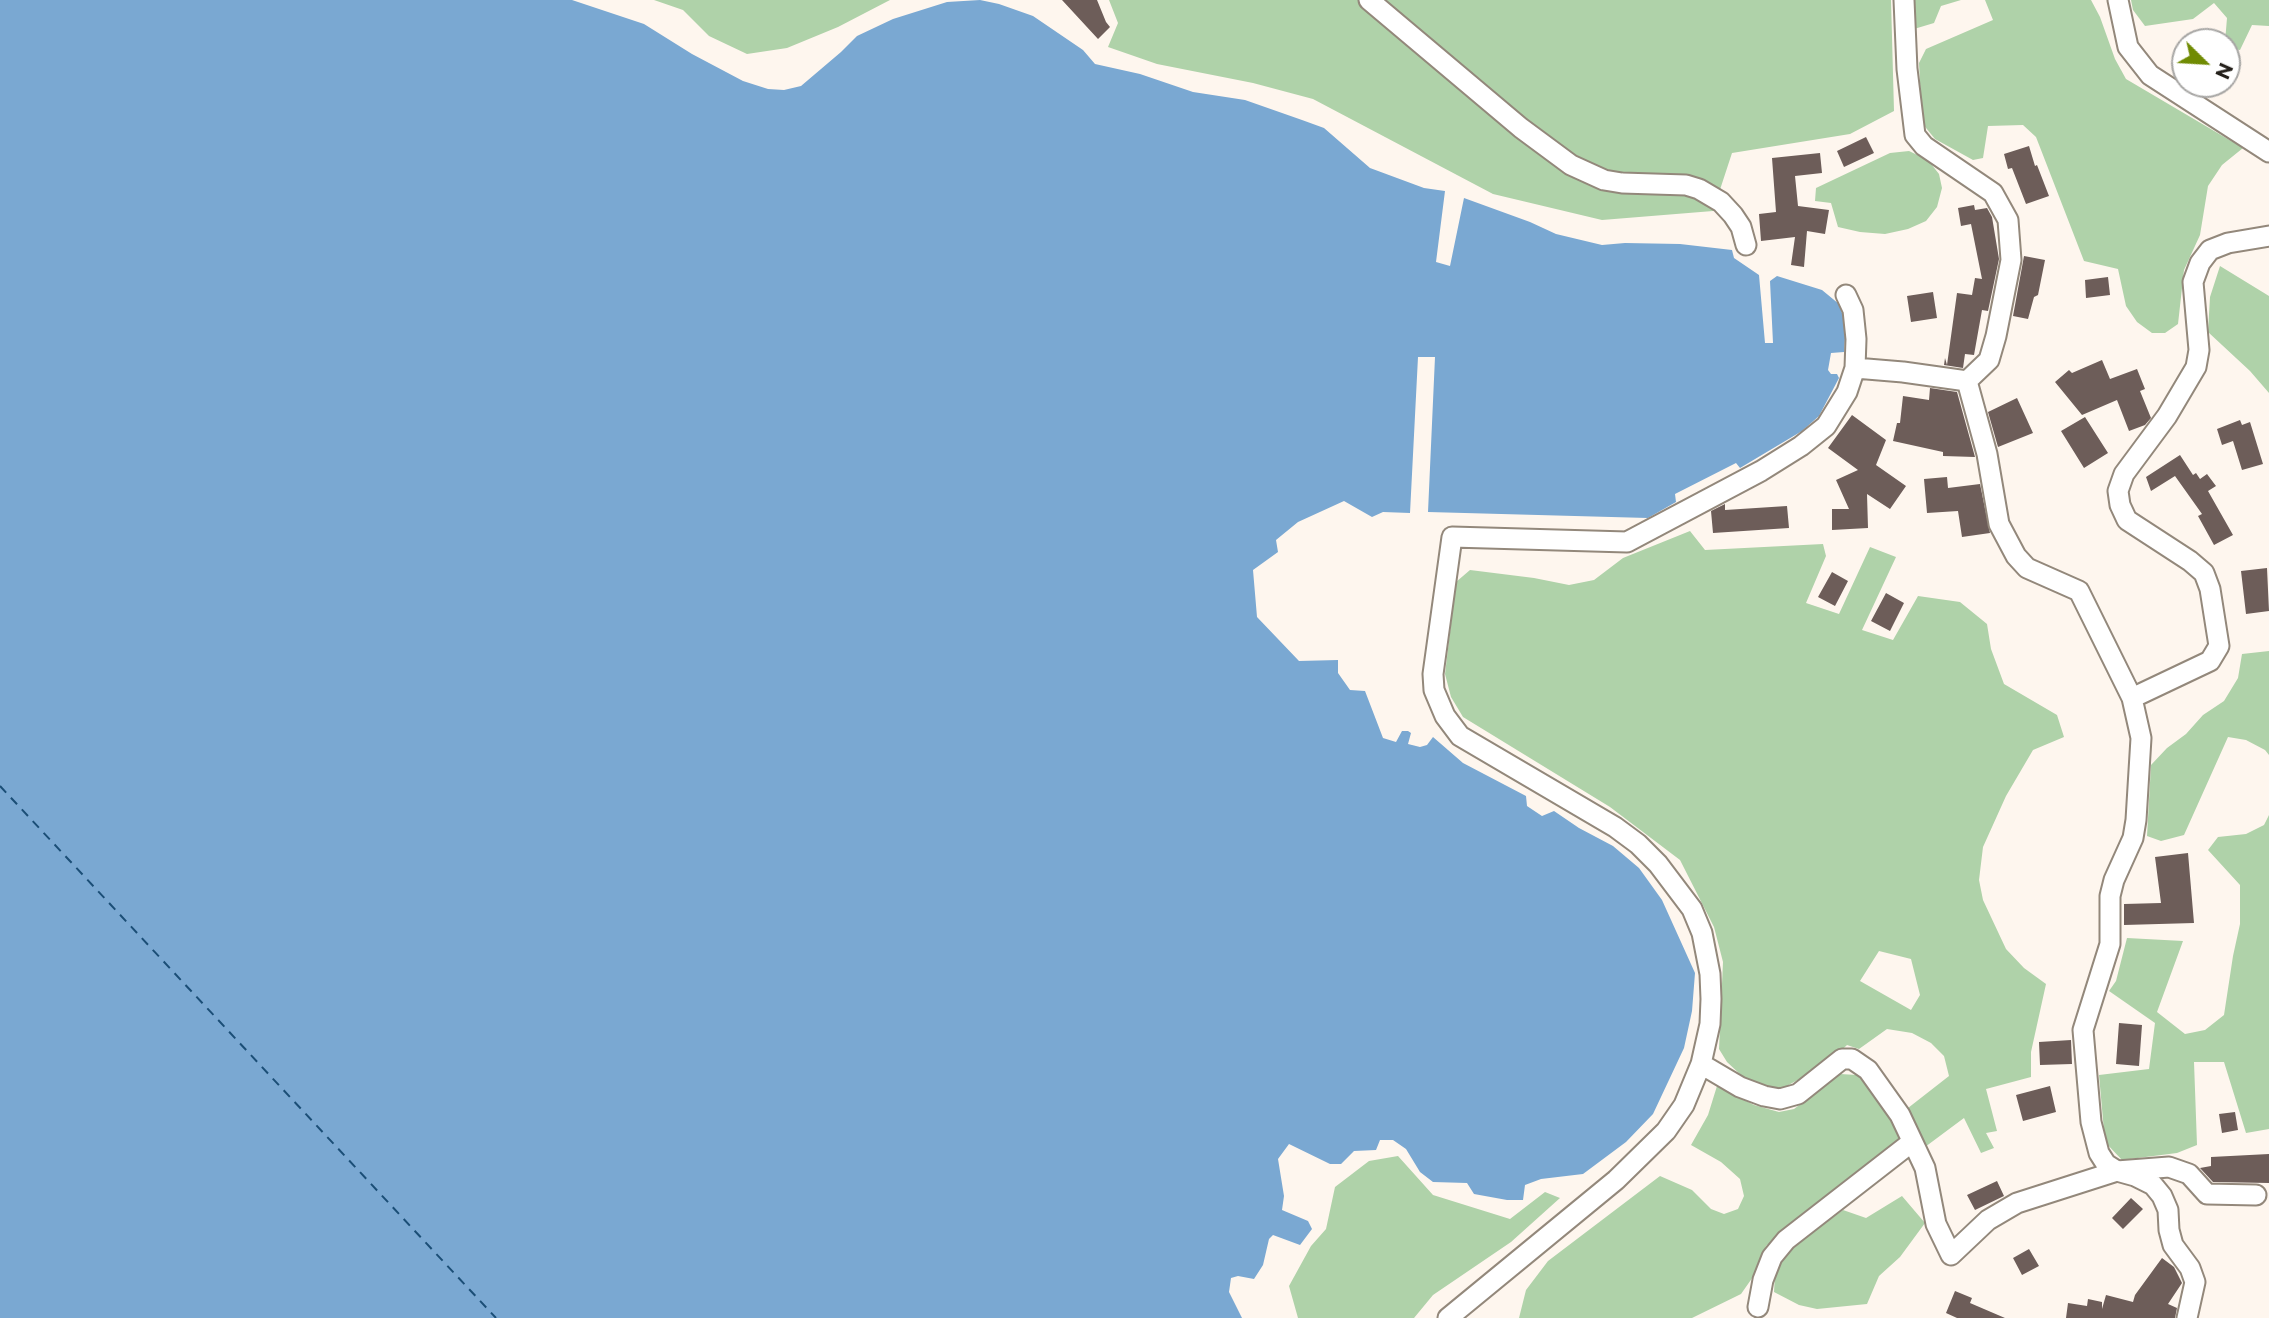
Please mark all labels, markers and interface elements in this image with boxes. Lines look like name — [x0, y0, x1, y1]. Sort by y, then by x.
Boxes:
north arrow — [2171, 28, 2241, 98]
text: N — [2210, 59, 2237, 83]

